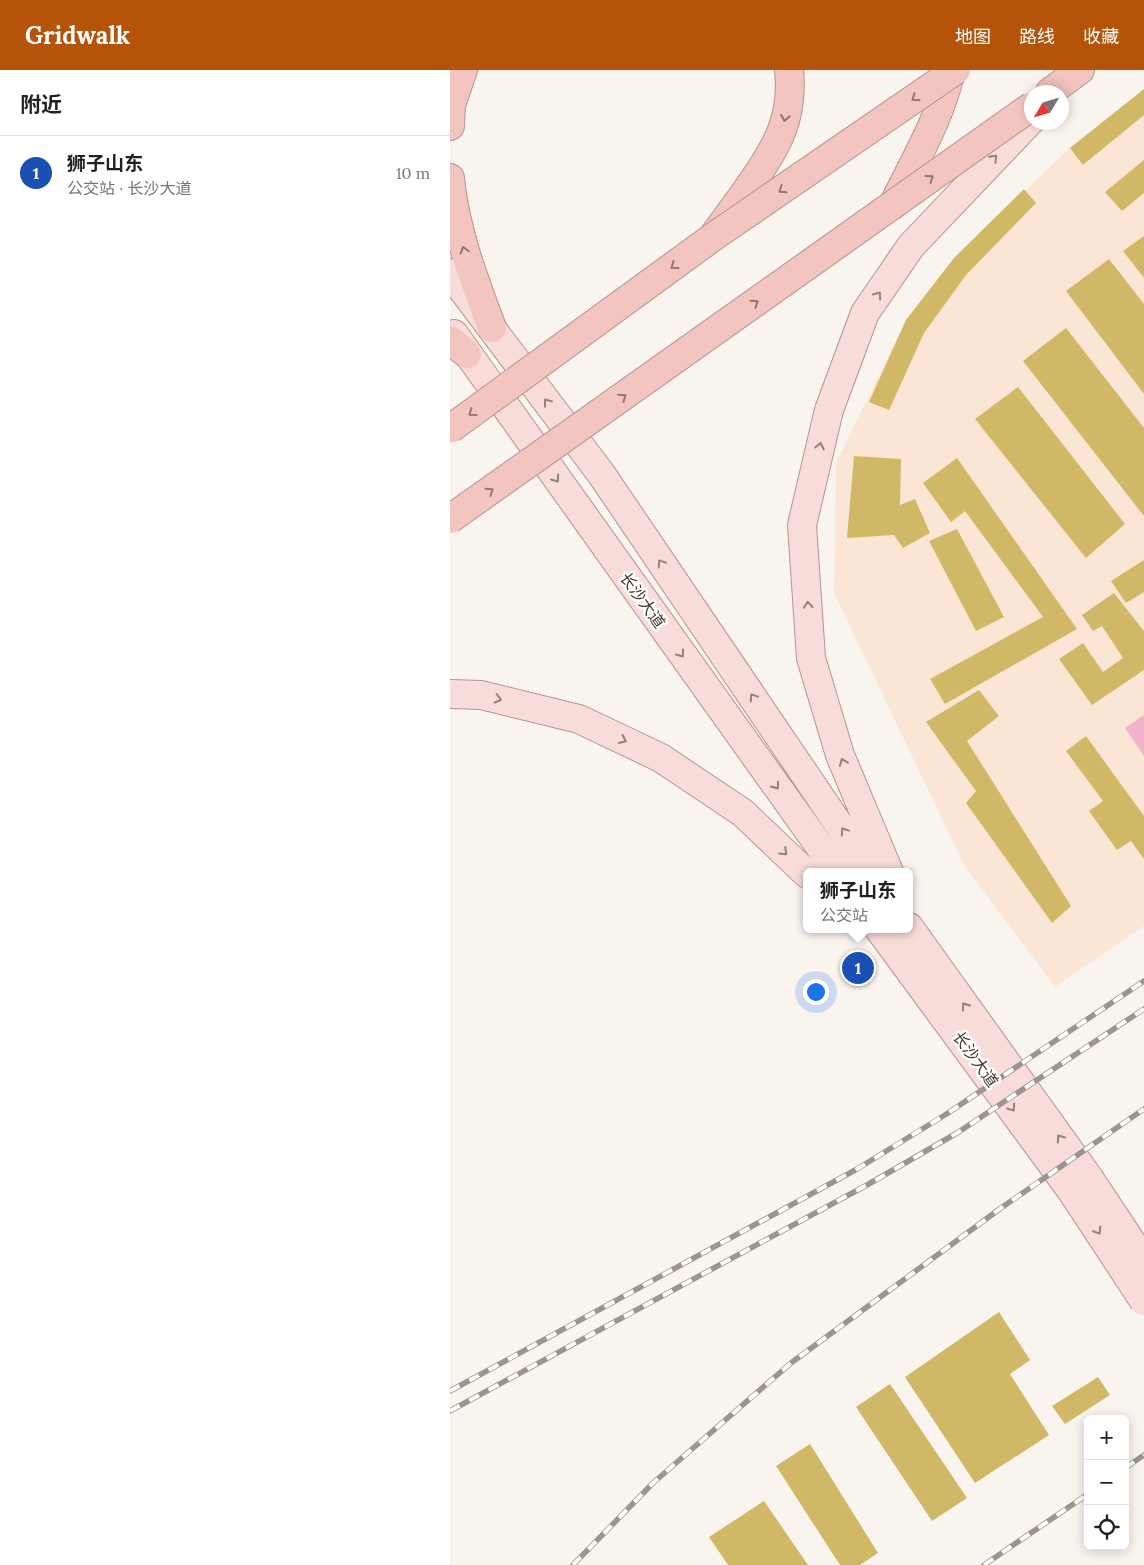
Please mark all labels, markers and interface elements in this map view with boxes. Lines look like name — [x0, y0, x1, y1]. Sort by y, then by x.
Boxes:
text: Gridwalk — [25, 20, 130, 51]
text: 地图 — [955, 25, 991, 48]
text: 路线 — [1019, 25, 1055, 48]
text: 收藏 — [1083, 25, 1119, 48]
north arrow — [1024, 85, 1069, 130]
text: 附近 — [20, 91, 62, 118]
one-way arrow — [912, 92, 921, 101]
one-way arrow — [780, 114, 790, 123]
text: 狮子山东 — [67, 151, 143, 175]
one-way arrow — [988, 155, 997, 164]
text: 1 — [33, 163, 39, 183]
text: 10 m — [396, 163, 430, 183]
one-way arrow — [924, 175, 934, 184]
text: 公交站 · 长沙大道 — [67, 178, 191, 198]
one-way arrow — [778, 184, 787, 193]
one-way arrow — [459, 246, 469, 254]
one-way arrow — [671, 260, 680, 268]
one-way arrow — [872, 291, 881, 301]
one-way arrow — [750, 300, 759, 309]
one-way arrow — [617, 394, 626, 403]
one-way arrow — [544, 398, 553, 408]
one-way arrow — [468, 407, 478, 416]
one-way arrow — [814, 442, 825, 450]
one-way arrow — [550, 473, 559, 483]
one-way arrow — [484, 488, 494, 497]
one-way arrow — [658, 559, 667, 568]
street label: 长沙大道 — [616, 568, 670, 632]
one-way arrow — [802, 600, 813, 608]
one-way arrow — [675, 648, 684, 657]
one-way arrow — [494, 693, 503, 704]
one-way arrow — [750, 693, 759, 703]
one-way arrow — [618, 733, 627, 744]
one-way arrow — [839, 758, 850, 767]
one-way arrow — [770, 780, 779, 790]
one-way arrow — [841, 828, 850, 837]
one-way arrow — [778, 846, 787, 855]
popup — [803, 868, 913, 933]
text: 狮子山东 — [820, 878, 896, 902]
text: 公交站 — [820, 905, 868, 925]
pin: 1 — [842, 949, 874, 987]
your location — [803, 979, 829, 1005]
one-way arrow — [963, 1003, 971, 1012]
street label: 长沙大道 — [949, 1027, 1003, 1091]
one-way arrow — [1006, 1102, 1014, 1111]
one-way arrow — [1057, 1134, 1066, 1144]
one-way arrow — [1092, 1225, 1101, 1234]
map controls — [1084, 1415, 1129, 1550]
button: + — [1084, 1415, 1129, 1460]
button: − — [1084, 1460, 1129, 1505]
button: locate — [1084, 1505, 1129, 1550]

